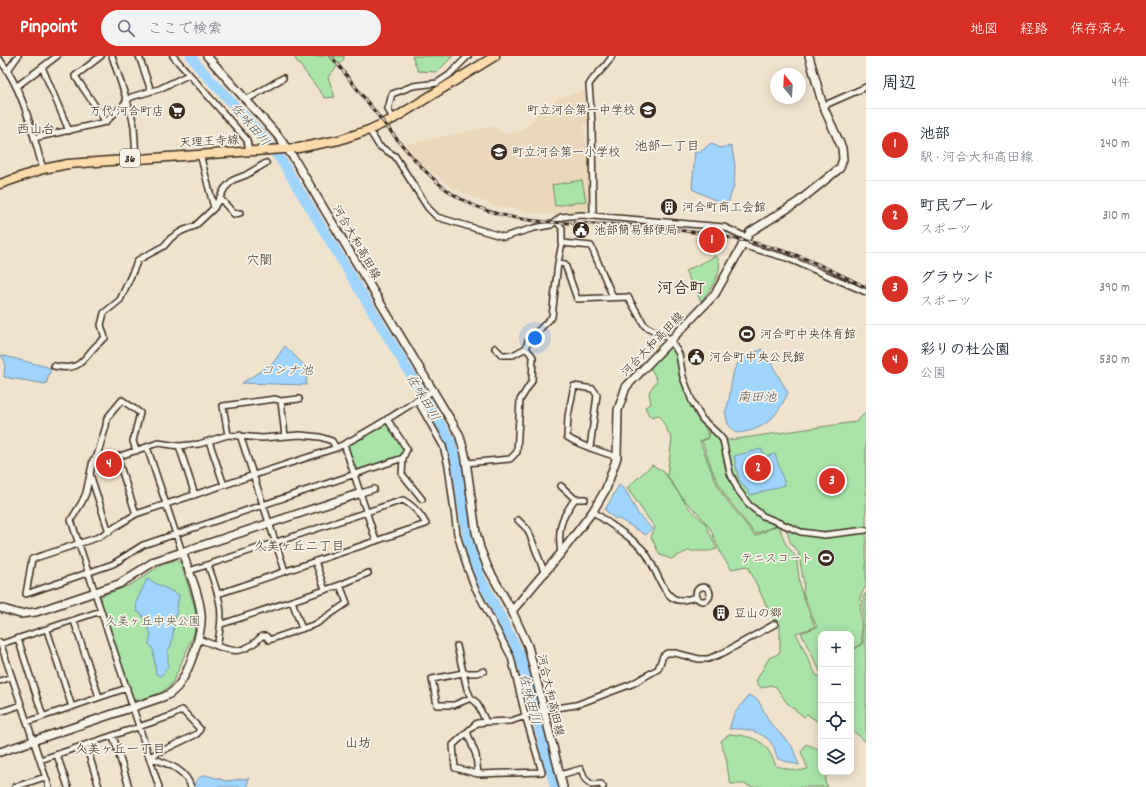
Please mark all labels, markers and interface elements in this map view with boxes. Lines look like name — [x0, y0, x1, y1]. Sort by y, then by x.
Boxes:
search box — [101, 10, 381, 46]
text: Pinpoint — [20, 15, 77, 42]
icon: search — [115, 17, 137, 39]
text: ここで検索 — [147, 19, 222, 41]
text: 地図 — [970, 20, 998, 40]
text: 経路 — [1020, 20, 1048, 40]
text: 保存済み — [1070, 20, 1126, 40]
north arrow — [770, 68, 806, 104]
text: 周辺 — [882, 73, 916, 97]
text: 4件 — [1112, 74, 1130, 93]
water label: 佐味田川 — [225, 100, 273, 152]
school or university icon: 町立河合第一中学校 — [638, 100, 658, 120]
supermarket icon: 万代 河合町店 — [167, 101, 187, 121]
place label: 町立河合第一中学校 — [527, 103, 635, 120]
place label: 万代 河合町店 — [89, 104, 164, 121]
district label: 西山台 — [16, 121, 56, 140]
text: 池部 — [920, 124, 950, 146]
street label: 天理王寺線 — [179, 132, 239, 153]
text: 1 — [894, 135, 896, 154]
text: 240 m — [1100, 135, 1130, 154]
district label: 池部一丁目 — [634, 138, 700, 157]
school or university icon: 町立河合第一小学校 — [489, 142, 509, 162]
place label: 町立河合第一小学校 — [512, 145, 620, 162]
road number: 36 — [120, 149, 140, 167]
text: 駅 · 河合大和高田線 — [920, 149, 1033, 168]
text: 町民プール — [920, 196, 994, 218]
building icon: 河合町商工会館 — [659, 197, 679, 217]
place label: 河合町商工会館 — [682, 200, 766, 217]
street label: 河合大和高田線 — [327, 202, 384, 283]
text: 2 — [892, 207, 898, 226]
text: 310 m — [1102, 207, 1130, 226]
public building icon: 池部簡易郵便局 — [571, 220, 591, 240]
text: スポーツ — [920, 221, 972, 240]
place label: 池部簡易郵便局 — [594, 223, 678, 240]
pin: 1 — [699, 225, 725, 255]
district label: 穴闇 — [246, 252, 272, 271]
text: グラウンド — [920, 268, 995, 290]
district label: 河合町 — [657, 278, 705, 301]
text: 3 — [892, 279, 898, 298]
text: 390 m — [1099, 279, 1130, 298]
text: スポーツ — [920, 293, 972, 312]
street label: 河合大和高田線 — [618, 309, 688, 381]
sports icon: 河合町中央体育館 — [737, 324, 757, 344]
place label: 河合町中央体育館 — [760, 327, 856, 344]
your location — [525, 328, 545, 348]
text: 彩りの杜公園 — [920, 340, 1010, 362]
public building icon: 河合町中央公民館 — [686, 347, 706, 367]
place label: 河合町中央公民館 — [709, 350, 805, 367]
text: 4 — [892, 351, 898, 370]
text: 530 m — [1099, 351, 1130, 370]
water label: コンナ池 — [261, 362, 314, 381]
text: 公園 — [920, 365, 946, 384]
water label: 佐味田川 — [400, 371, 443, 425]
water label: 南田池 — [737, 389, 777, 408]
pin: 4 — [96, 449, 122, 479]
pin: 2 — [745, 453, 771, 483]
pin: 3 — [819, 466, 845, 496]
district label: 久美ヶ丘二丁目 — [253, 538, 345, 557]
sports icon: テニスコート — [816, 548, 836, 568]
place label: テニスコート — [741, 551, 813, 568]
building icon: 豆山の郷 — [711, 603, 731, 623]
place label: 豆山の郷 — [734, 606, 782, 623]
park label: 久美ヶ丘中央公園 — [105, 614, 201, 631]
map controls — [818, 631, 854, 775]
button: + — [818, 631, 854, 667]
street label: 河合大和高田線 — [532, 652, 567, 738]
button: − — [818, 667, 854, 703]
water label: 佐味田川 — [513, 672, 544, 727]
button: locate — [818, 703, 854, 739]
district label: 山坊 — [345, 735, 371, 754]
button: layers — [818, 739, 854, 775]
district label: 久美ヶ丘一丁目 — [74, 741, 166, 760]

